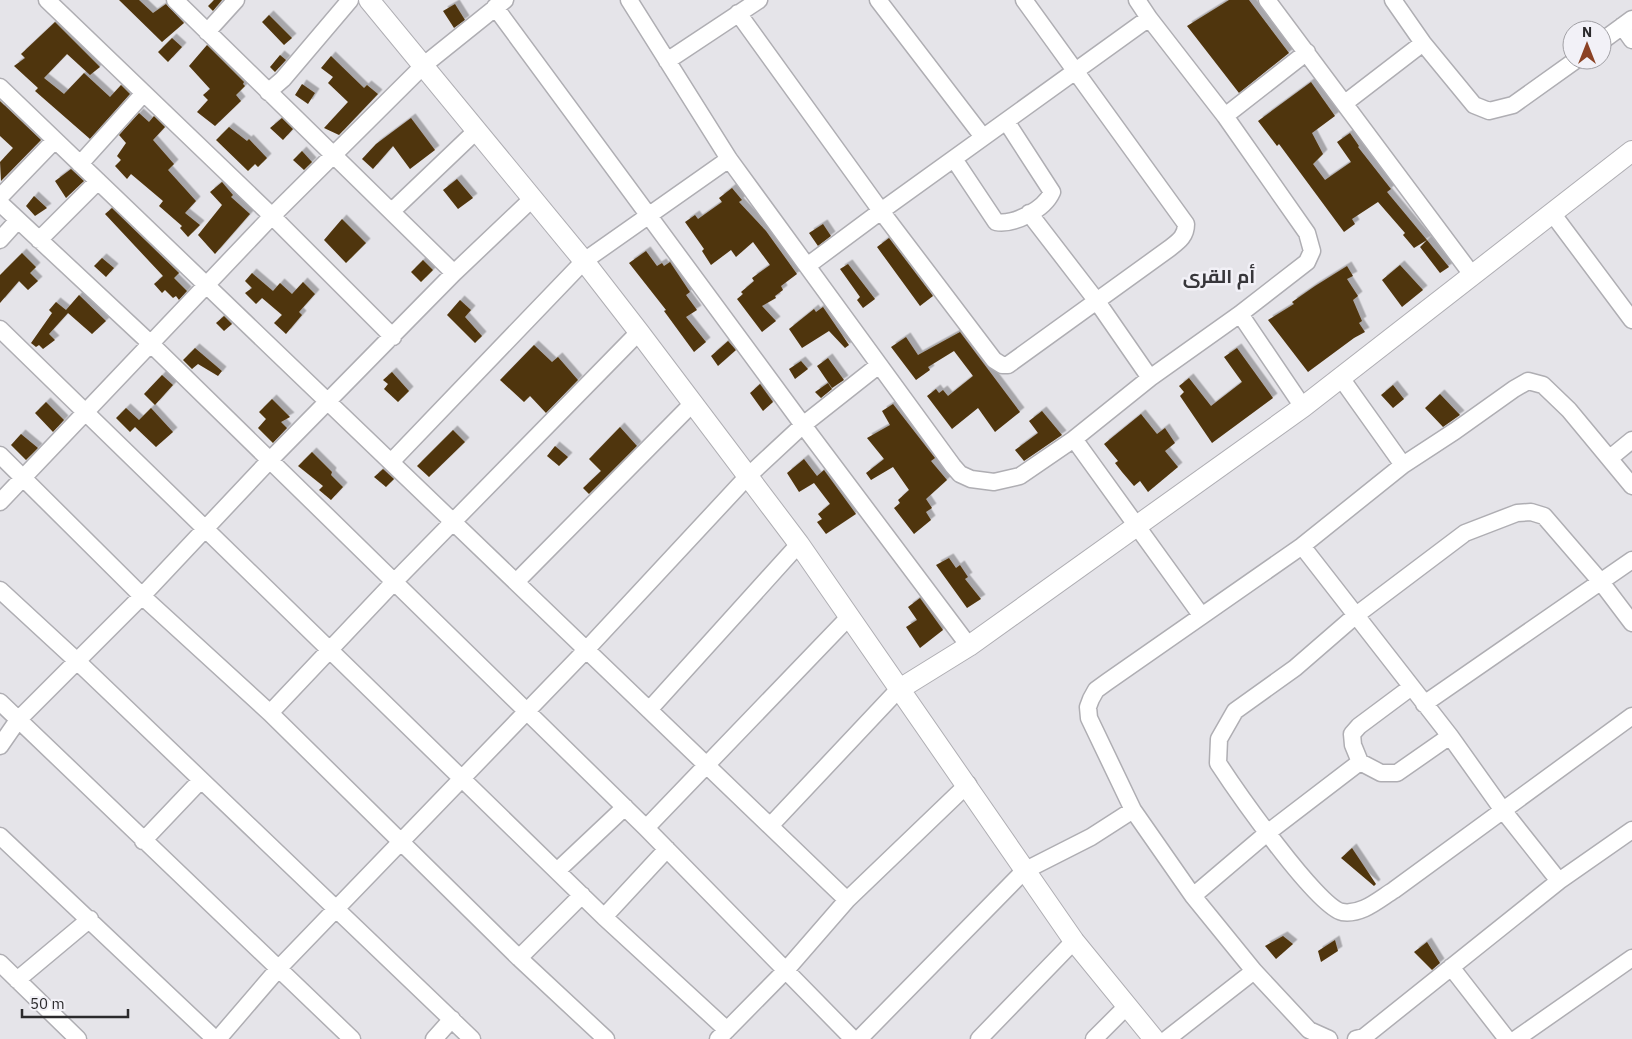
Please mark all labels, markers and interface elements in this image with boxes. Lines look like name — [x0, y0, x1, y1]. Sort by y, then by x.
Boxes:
north arrow — [1562, 20, 1612, 70]
text: N — [1582, 23, 1592, 41]
district label: أم القرى — [1183, 263, 1255, 290]
scale bar — [22, 986, 129, 1018]
text: 50 m — [30, 994, 65, 1013]

